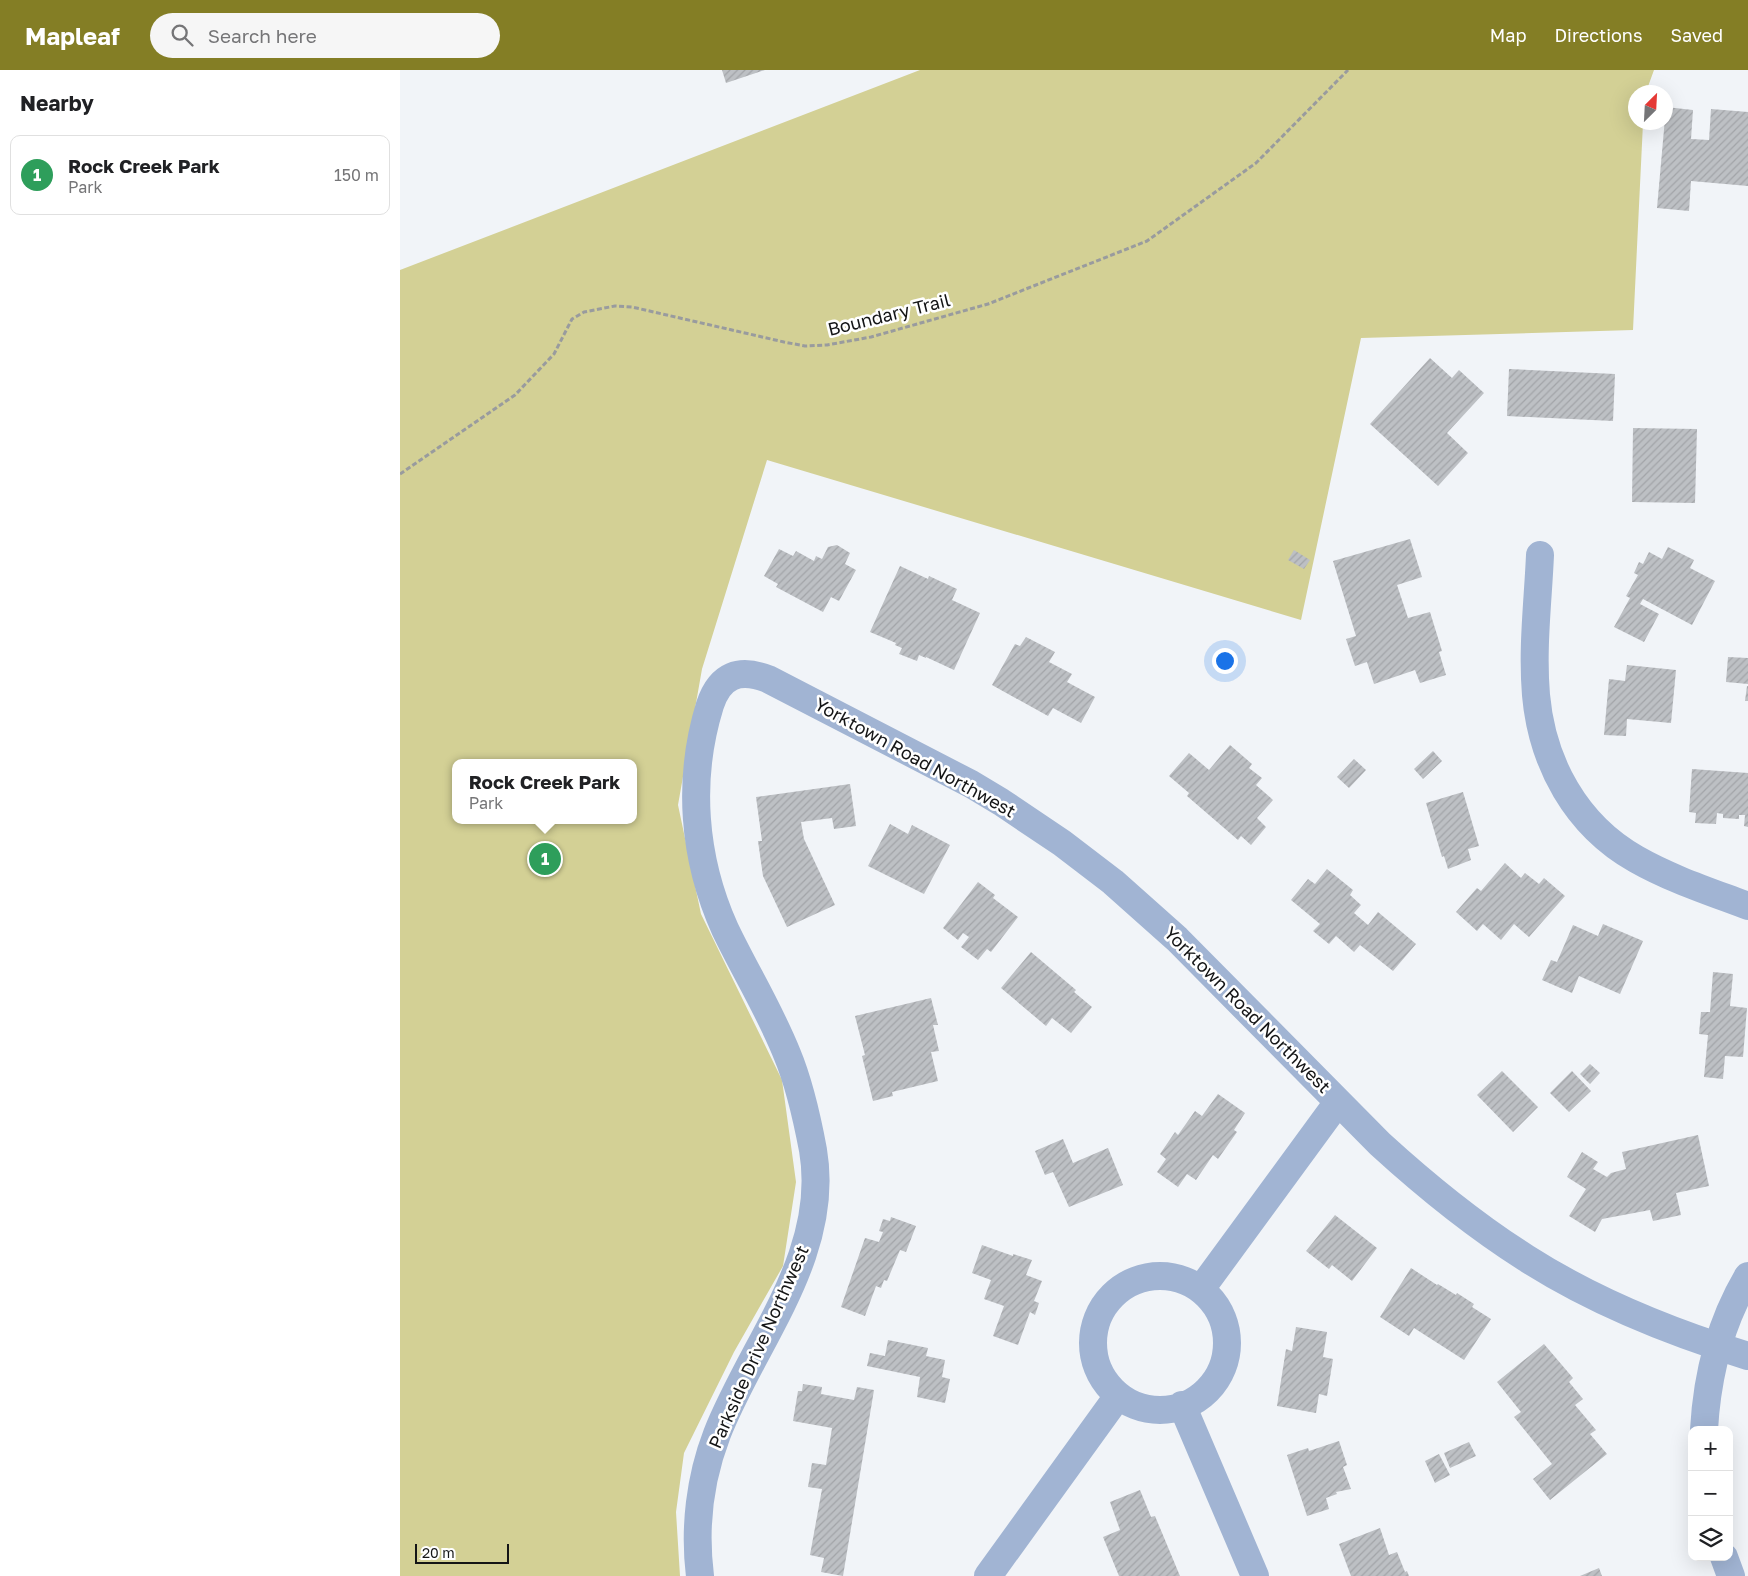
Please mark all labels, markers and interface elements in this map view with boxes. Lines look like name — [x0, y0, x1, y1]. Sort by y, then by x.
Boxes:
search box — [150, 13, 500, 58]
text: Mapleaf — [25, 21, 120, 50]
icon: search — [168, 21, 196, 49]
text: Search here — [208, 24, 317, 47]
text: Map — [1490, 24, 1526, 46]
text: Directions — [1554, 24, 1642, 46]
text: Saved — [1670, 24, 1723, 46]
north arrow — [1628, 85, 1673, 130]
text: Nearby — [20, 90, 94, 116]
text: Rock Creek Park — [68, 154, 220, 177]
text: 1 — [33, 165, 41, 185]
text: 150 m — [334, 165, 379, 185]
text: Park — [68, 177, 103, 197]
street label: Boundary Trail — [825, 288, 952, 340]
your location — [1212, 648, 1238, 674]
street label: Yorktown Road Northwest — [811, 693, 1020, 822]
popup — [452, 759, 637, 824]
text: Rock Creek Park — [469, 770, 620, 793]
text: Park — [469, 793, 503, 813]
pin: 1 — [529, 840, 561, 878]
street label: Yorktown Road Northwest — [1160, 921, 1336, 1097]
street label: Parkside Drive Northwest — [703, 1242, 813, 1452]
map controls — [1688, 1426, 1733, 1561]
button: + — [1688, 1426, 1733, 1471]
button: − — [1688, 1471, 1733, 1516]
button: layers — [1688, 1516, 1733, 1561]
scale bar — [415, 1541, 509, 1564]
text: 20 m — [422, 1544, 455, 1561]

